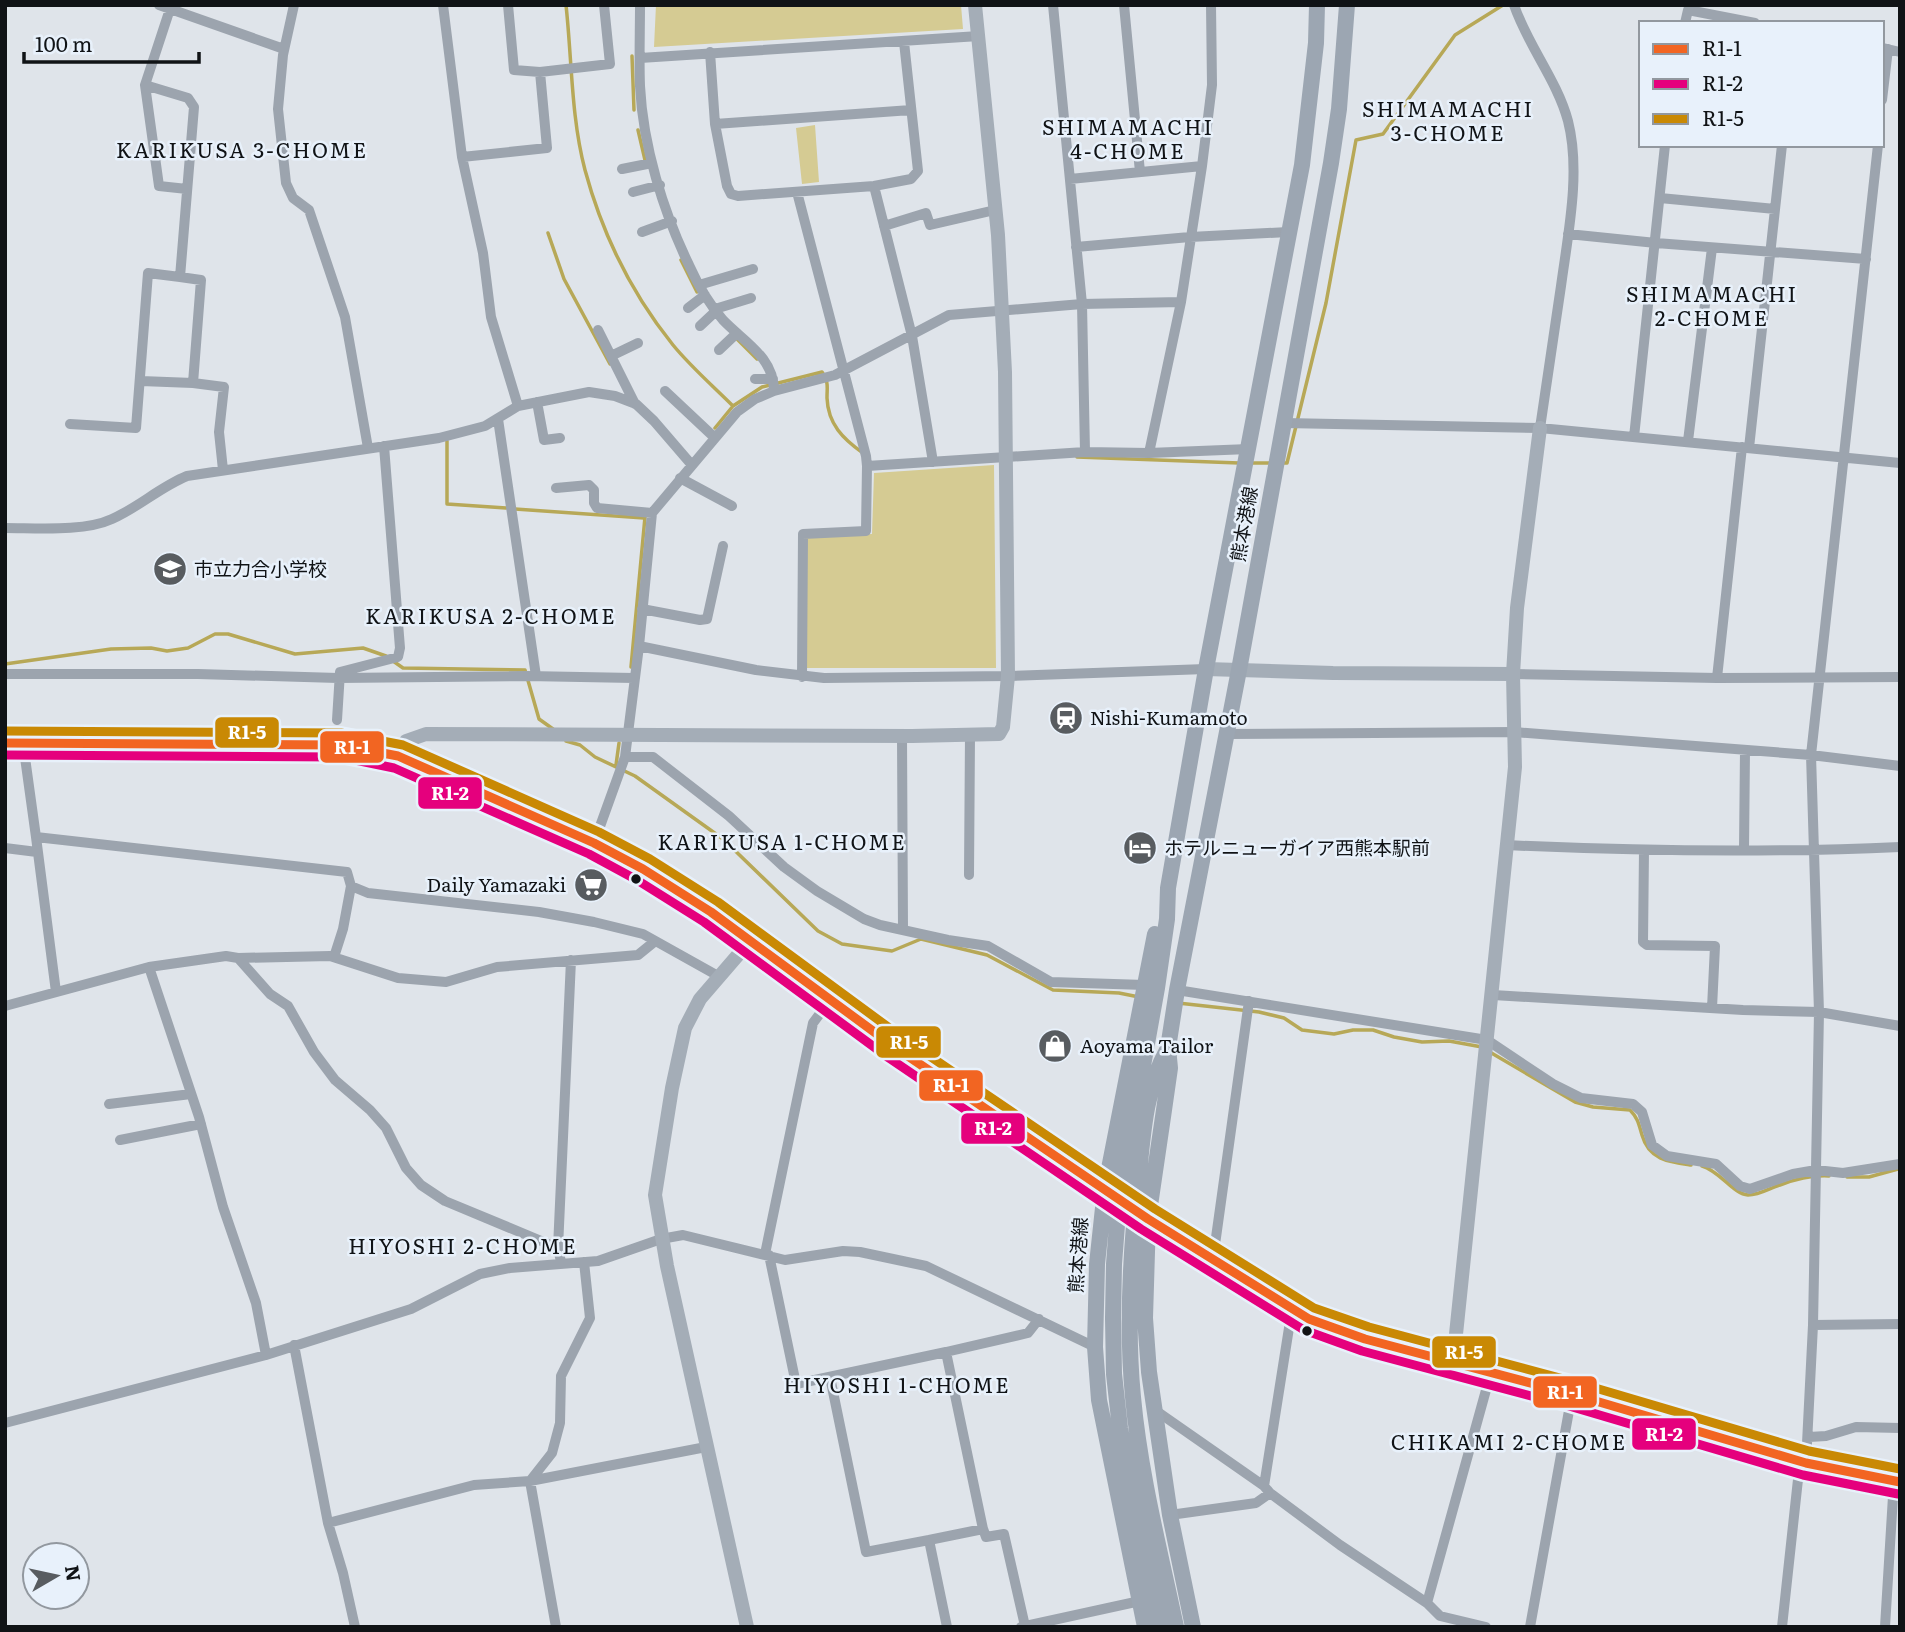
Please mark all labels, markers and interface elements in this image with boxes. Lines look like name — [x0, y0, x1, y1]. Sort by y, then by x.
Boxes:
scale bar — [24, 21, 200, 65]
legend — [1639, 21, 1884, 147]
text: 100 m — [35, 27, 92, 58]
text: R1-1 — [1702, 31, 1742, 62]
text: R1-2 — [1702, 66, 1743, 97]
district label: SHIMAMACHI 3-CHOME — [1362, 92, 1534, 147]
text: R1-5 — [1702, 101, 1744, 132]
district label: SHIMAMACHI 4-CHOME — [1042, 110, 1214, 165]
district label: KARIKUSA 3-CHOME — [116, 133, 368, 164]
district label: SHIMAMACHI 2-CHOME — [1626, 277, 1798, 332]
street label: 熊本港線 — [1223, 484, 1263, 564]
school or university icon: 市立力合小学校 — [151, 550, 189, 588]
place label: 市立力合小学校 — [194, 554, 327, 582]
district label: KARIKUSA 2-CHOME — [365, 599, 617, 630]
station icon: Nishi-Kumamoto — [1047, 699, 1085, 737]
place label: Nishi-Kumamoto — [1090, 703, 1248, 731]
line badge: R1-5 — [214, 716, 280, 749]
text: R1-5 — [228, 717, 266, 745]
line badge: R1-1 — [319, 730, 385, 764]
text: R1-1 — [334, 732, 370, 760]
line badge: R1-2 — [417, 776, 483, 810]
text: R1-2 — [431, 778, 469, 806]
district label: KARIKUSA 1-CHOME — [657, 825, 907, 856]
hotel icon: ホテルニューガイア西熊本駅前 — [1121, 829, 1159, 867]
place label: ホテルニューガイア西熊本駅前 — [1164, 833, 1430, 861]
supermarket icon: Daily Yamazaki — [572, 866, 610, 904]
place label: Daily Yamazaki — [427, 870, 566, 898]
unlabelled marker — [629, 872, 643, 886]
line badge: R1-5 — [875, 1025, 942, 1059]
text: R1-5 — [890, 1027, 928, 1055]
shop icon: Aoyama Tailor — [1036, 1027, 1074, 1065]
place label: Aoyama Tailor — [1080, 1031, 1213, 1059]
line badge: R1-1 — [918, 1069, 984, 1102]
text: R1-1 — [933, 1070, 969, 1098]
line badge: R1-2 — [960, 1112, 1026, 1145]
text: R1-2 — [974, 1113, 1012, 1141]
street label: 熊本港線 — [1060, 1216, 1094, 1294]
district label: HIYOSHI 2-CHOME — [348, 1229, 578, 1260]
unlabelled marker — [1300, 1324, 1314, 1338]
line badge: R1-5 — [1431, 1335, 1497, 1369]
text: R1-5 — [1445, 1337, 1483, 1365]
district label: HIYOSHI 1-CHOME — [783, 1368, 1011, 1399]
line badge: R1-1 — [1532, 1375, 1598, 1409]
text: R1-1 — [1547, 1377, 1583, 1405]
line badge: R1-2 — [1631, 1417, 1697, 1451]
text: R1-2 — [1645, 1419, 1683, 1447]
district label: CHIKAMI 2-CHOME — [1391, 1425, 1627, 1456]
north arrow — [21, 1541, 91, 1611]
text: N — [59, 1563, 89, 1583]

